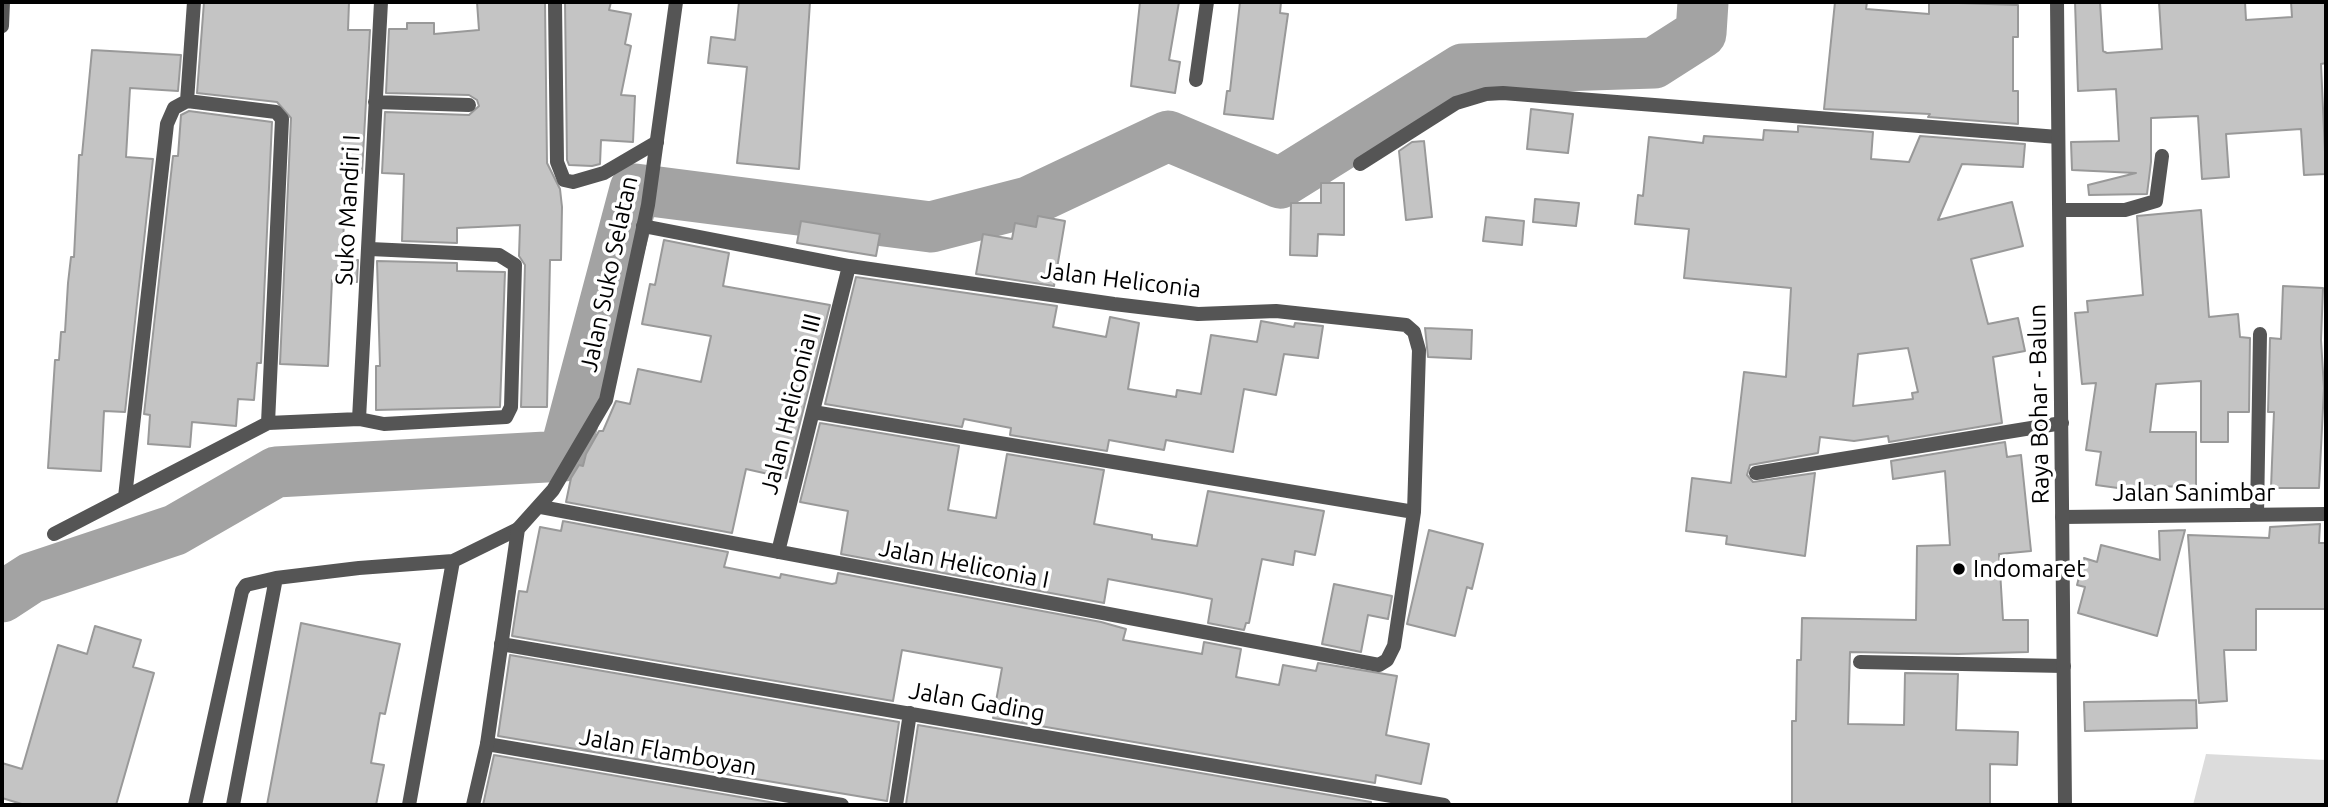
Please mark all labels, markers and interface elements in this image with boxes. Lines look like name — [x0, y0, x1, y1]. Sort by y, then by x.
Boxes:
street label: Suko Mandiri I — [330, 134, 366, 286]
street label: Jalan Suko Selatan — [574, 173, 644, 375]
street label: Jalan Heliconia — [1039, 256, 1203, 304]
street label: Raya Bohar - Balun — [2023, 304, 2055, 504]
street label: Jalan Heliconia III — [755, 311, 827, 497]
street label: Jalan Sanimbar — [2113, 479, 2275, 507]
street label: Jalan Heliconia I — [876, 533, 1052, 595]
place label: Indomaret — [1973, 555, 2086, 583]
marker: Indomaret — [1951, 561, 1967, 577]
street label: Jalan Gading — [907, 676, 1047, 728]
street label: Jalan Flamboyan — [577, 722, 759, 782]

